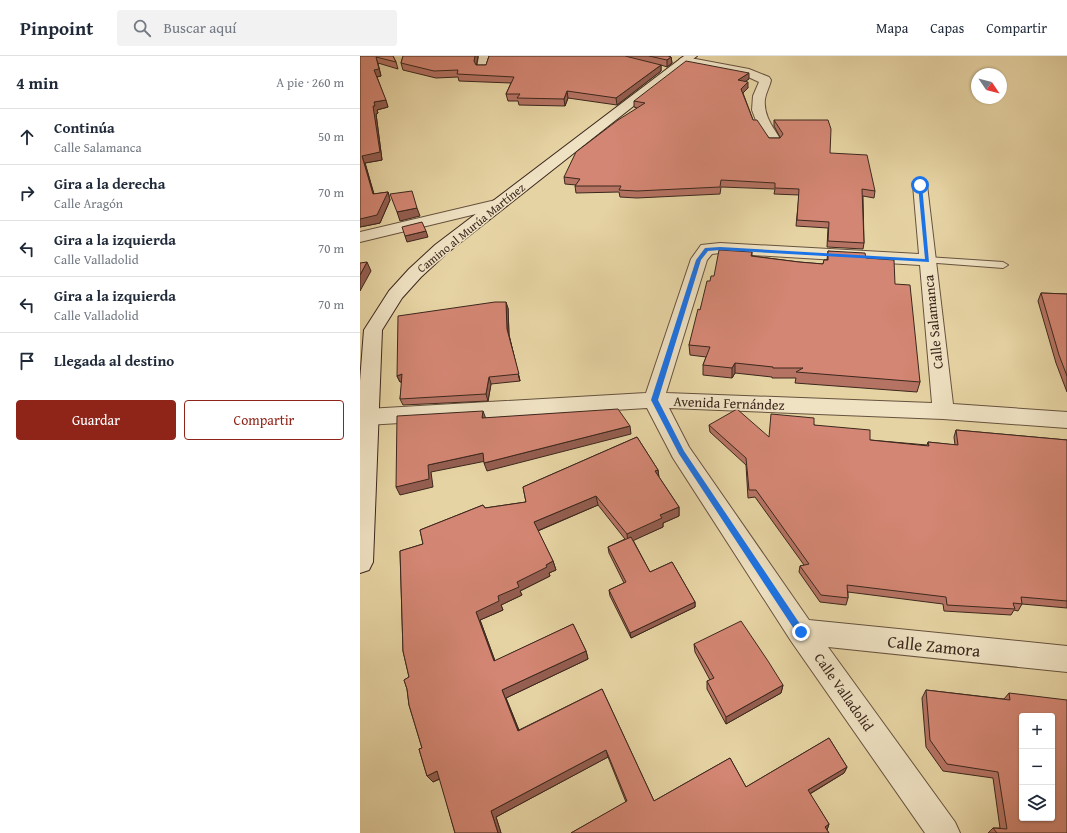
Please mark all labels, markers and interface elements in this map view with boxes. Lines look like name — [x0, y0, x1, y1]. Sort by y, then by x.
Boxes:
search box — [117, 10, 397, 46]
text: Pinpoint — [20, 14, 93, 42]
icon: search — [131, 17, 153, 39]
text: Buscar aquí — [163, 17, 237, 38]
text: Mapa — [876, 18, 908, 38]
text: Capas — [930, 18, 964, 38]
text: Compartir — [986, 18, 1047, 38]
north arrow — [971, 68, 1007, 104]
text: 4 min — [16, 70, 58, 95]
text: A pie · 260 m — [276, 73, 344, 92]
text: Continúa — [54, 117, 115, 138]
icon: ahead — [16, 126, 38, 148]
text: 50 m — [318, 127, 344, 146]
text: Calle Salamanca — [54, 138, 142, 157]
text: Gira a la derecha — [54, 173, 165, 194]
route start — [911, 176, 929, 194]
street label: Camino al Murúa Martínez — [413, 179, 528, 276]
icon: right — [16, 182, 38, 204]
text: 70 m — [318, 183, 344, 202]
text: Calle Aragón — [54, 194, 123, 213]
text: Gira a la izquierda — [54, 229, 176, 250]
icon: left — [16, 238, 38, 260]
text: 70 m — [318, 239, 344, 258]
text: Calle Valladolid — [54, 250, 139, 269]
street label: Calle Salamanca — [918, 274, 948, 370]
text: Gira a la izquierda — [54, 285, 176, 306]
icon: left — [16, 294, 38, 316]
text: 70 m — [318, 295, 344, 314]
text: Calle Valladolid — [54, 306, 139, 325]
icon: arrive — [16, 350, 38, 372]
text: Llegada al destino — [54, 350, 174, 371]
street label: Avenida Fernández — [673, 391, 785, 415]
button: Guardar — [16, 400, 176, 440]
button: Compartir — [184, 400, 344, 440]
route end — [792, 623, 810, 641]
street label: Calle Zamora — [886, 628, 982, 663]
street label: Calle Valladolid — [810, 649, 879, 735]
map controls — [1019, 713, 1055, 821]
button: + — [1019, 713, 1055, 749]
button: − — [1019, 749, 1055, 785]
button: layers — [1019, 785, 1055, 821]

